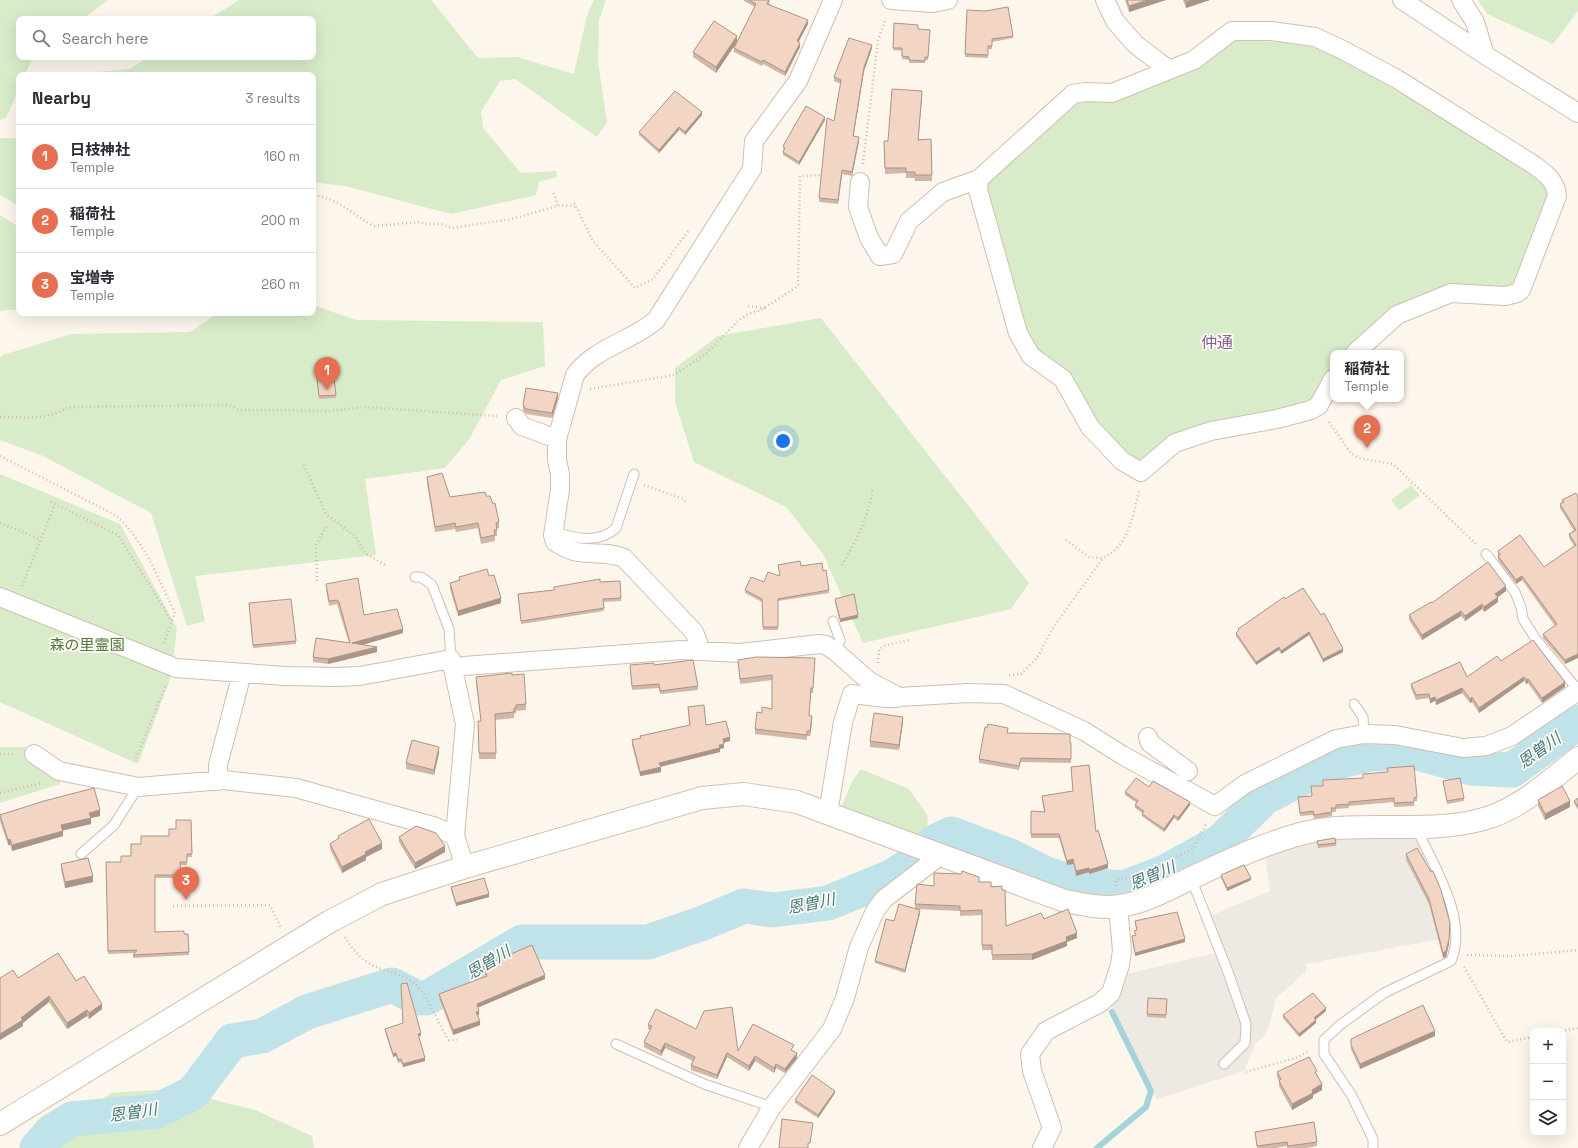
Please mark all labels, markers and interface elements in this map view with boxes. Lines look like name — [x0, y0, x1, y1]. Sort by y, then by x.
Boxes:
search box — [16, 16, 316, 60]
icon: search — [30, 27, 52, 49]
text: Search here — [62, 29, 148, 48]
text: Nearby — [32, 87, 91, 109]
text: 3 results — [246, 90, 300, 107]
text: 日枝神社 — [70, 140, 130, 159]
text: 1 — [42, 148, 48, 165]
text: 160 m — [264, 148, 300, 165]
text: Temple — [70, 159, 114, 176]
text: 稲荷社 — [70, 204, 115, 223]
text: 2 — [41, 212, 49, 229]
text: 200 m — [261, 212, 300, 229]
text: Temple — [70, 223, 114, 240]
text: 宝増寺 — [70, 268, 115, 287]
text: 3 — [41, 276, 49, 293]
text: 260 m — [261, 276, 300, 293]
text: Temple — [70, 287, 114, 304]
district label: 仲通 — [1201, 332, 1233, 353]
popup — [1330, 350, 1404, 402]
pin: 1 — [314, 357, 340, 390]
text: 稲荷社 — [1344, 359, 1390, 378]
text: Temple — [1344, 378, 1389, 395]
pin: 2 — [1354, 415, 1380, 448]
your location — [773, 431, 793, 451]
park label: 森の里霊園 — [49, 635, 125, 654]
water label: 恩曽川 — [1514, 727, 1566, 773]
water label: 恩曽川 — [1126, 856, 1180, 895]
pin: 3 — [173, 867, 199, 900]
water label: 恩曽川 — [786, 888, 839, 918]
water label: 恩曽川 — [462, 940, 516, 984]
map controls — [1530, 1028, 1566, 1136]
button: + — [1530, 1028, 1566, 1064]
button: − — [1530, 1064, 1566, 1100]
water label: 恩曽川 — [108, 1098, 160, 1126]
button: layers — [1530, 1100, 1566, 1136]

